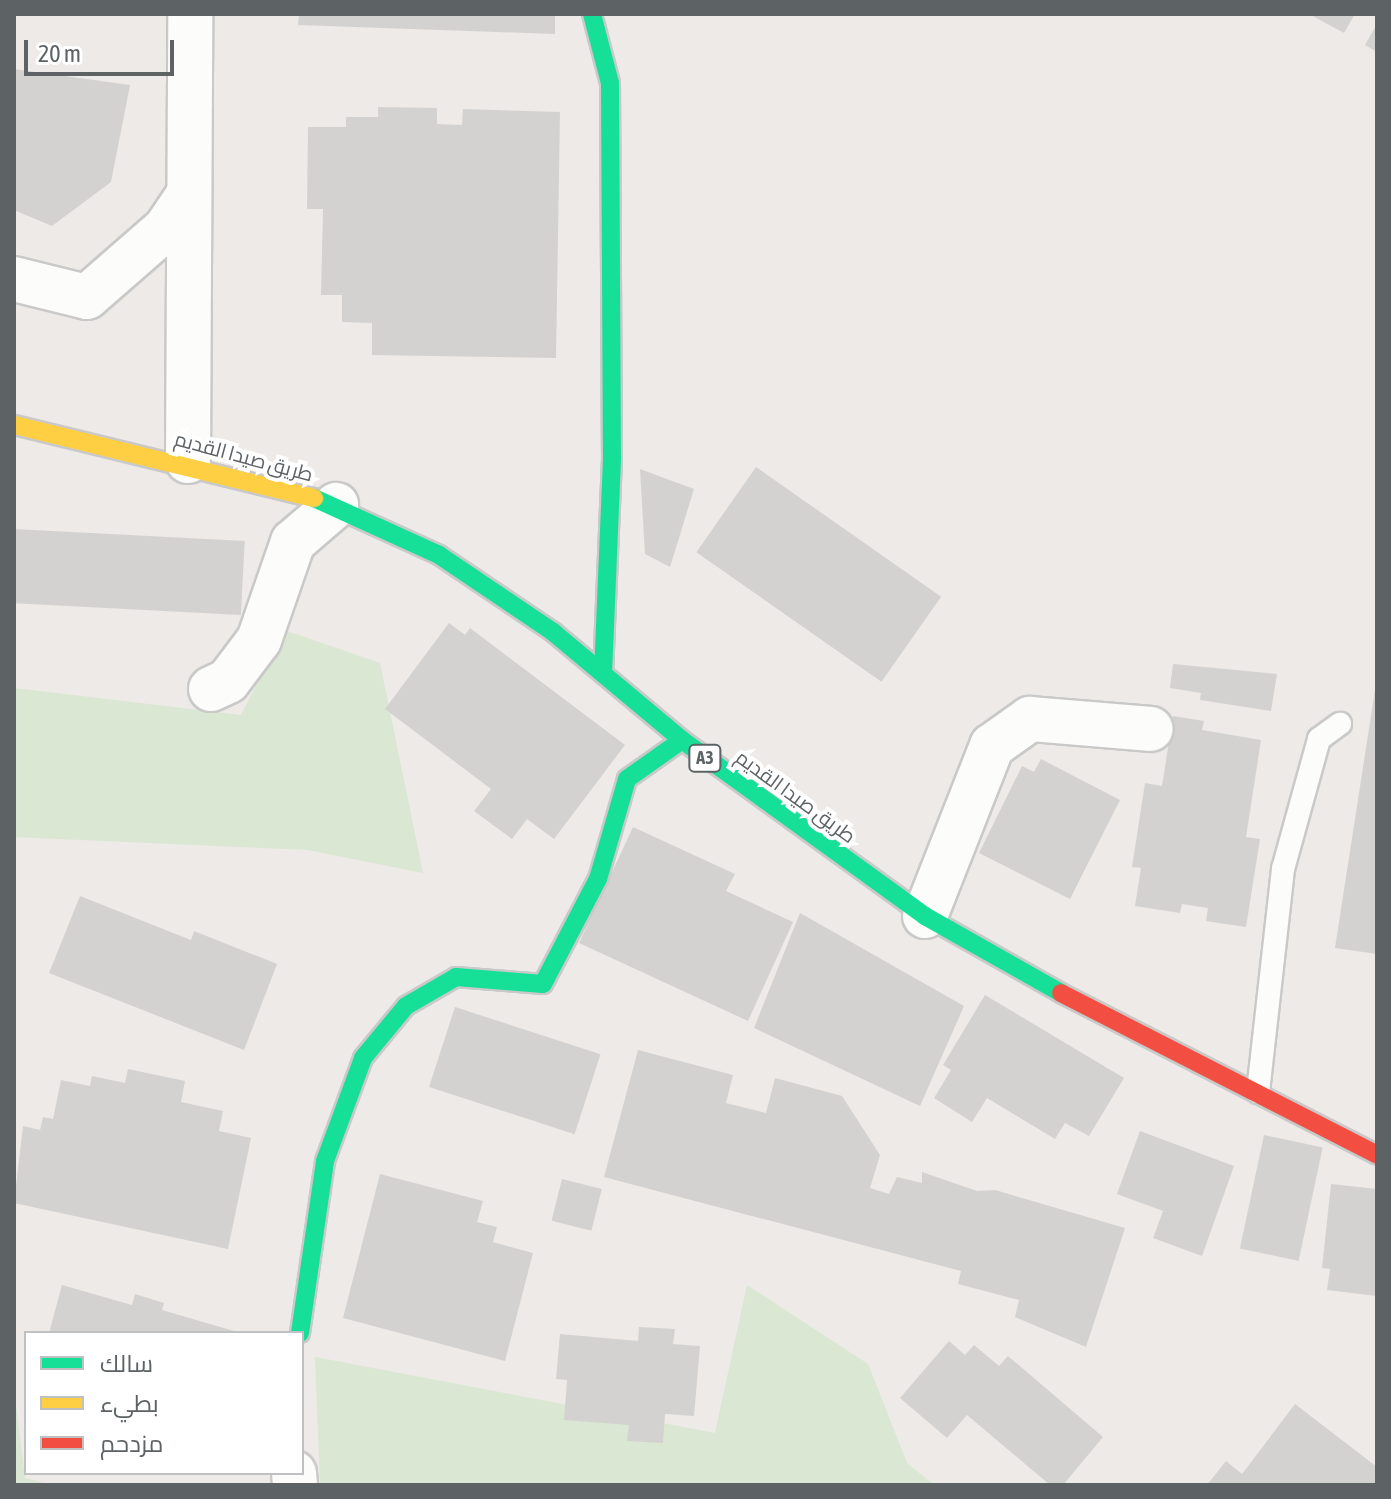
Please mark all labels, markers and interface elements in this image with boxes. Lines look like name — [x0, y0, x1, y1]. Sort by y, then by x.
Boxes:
scale bar — [28, 24, 178, 74]
text: 20 m — [38, 40, 81, 67]
street label: طريق صيدا القديم — [172, 426, 316, 486]
road number: A3 — [687, 744, 723, 772]
street label: طريق صيدا القديم — [731, 744, 861, 848]
legend — [24, 1331, 304, 1475]
text: سالك — [100, 1350, 153, 1377]
text: بطيء — [100, 1390, 159, 1417]
text: مزدحم — [100, 1430, 163, 1457]

